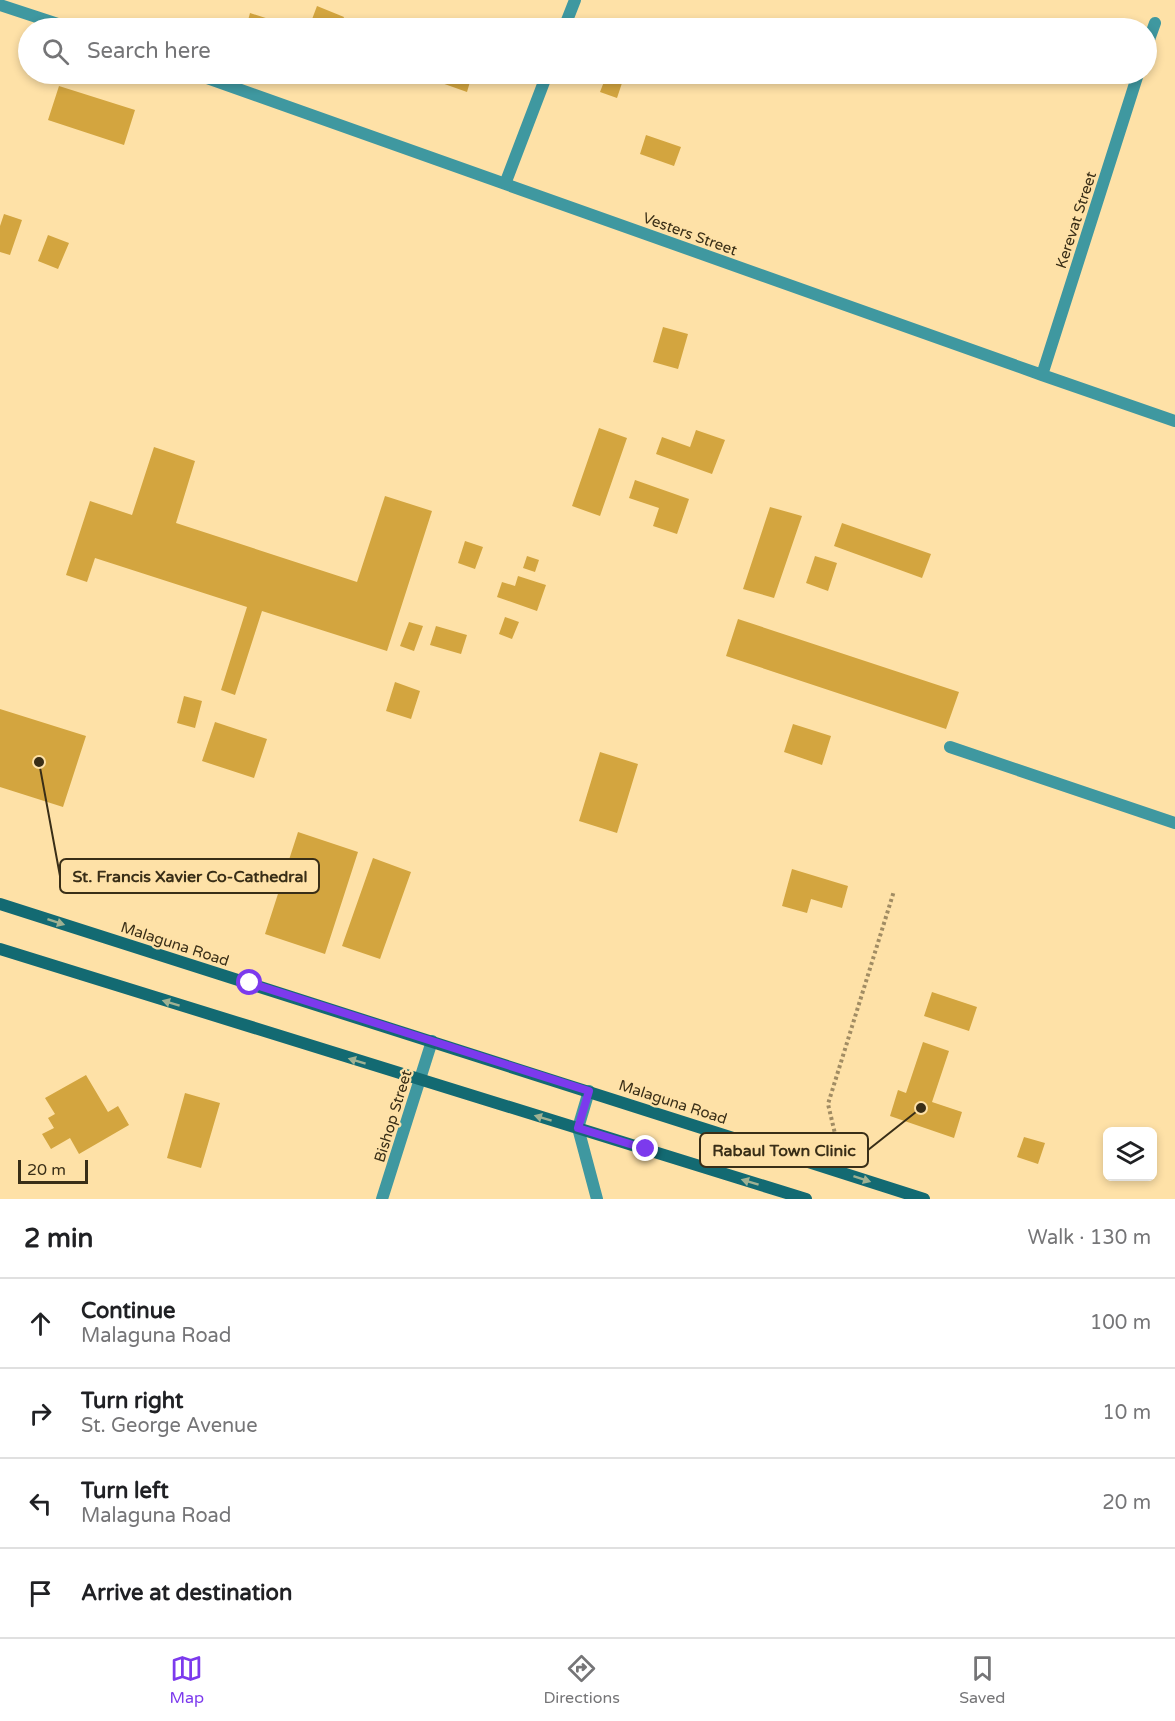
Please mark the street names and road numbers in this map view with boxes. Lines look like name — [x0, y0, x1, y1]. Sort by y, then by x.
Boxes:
street label: Kerevat Street — [1052, 169, 1100, 271]
street label: Vesters Street — [640, 209, 740, 259]
street label: Malaguna Road — [119, 918, 231, 970]
street label: Bishop Street — [370, 1067, 416, 1164]
street label: Malaguna Road — [617, 1076, 729, 1128]

